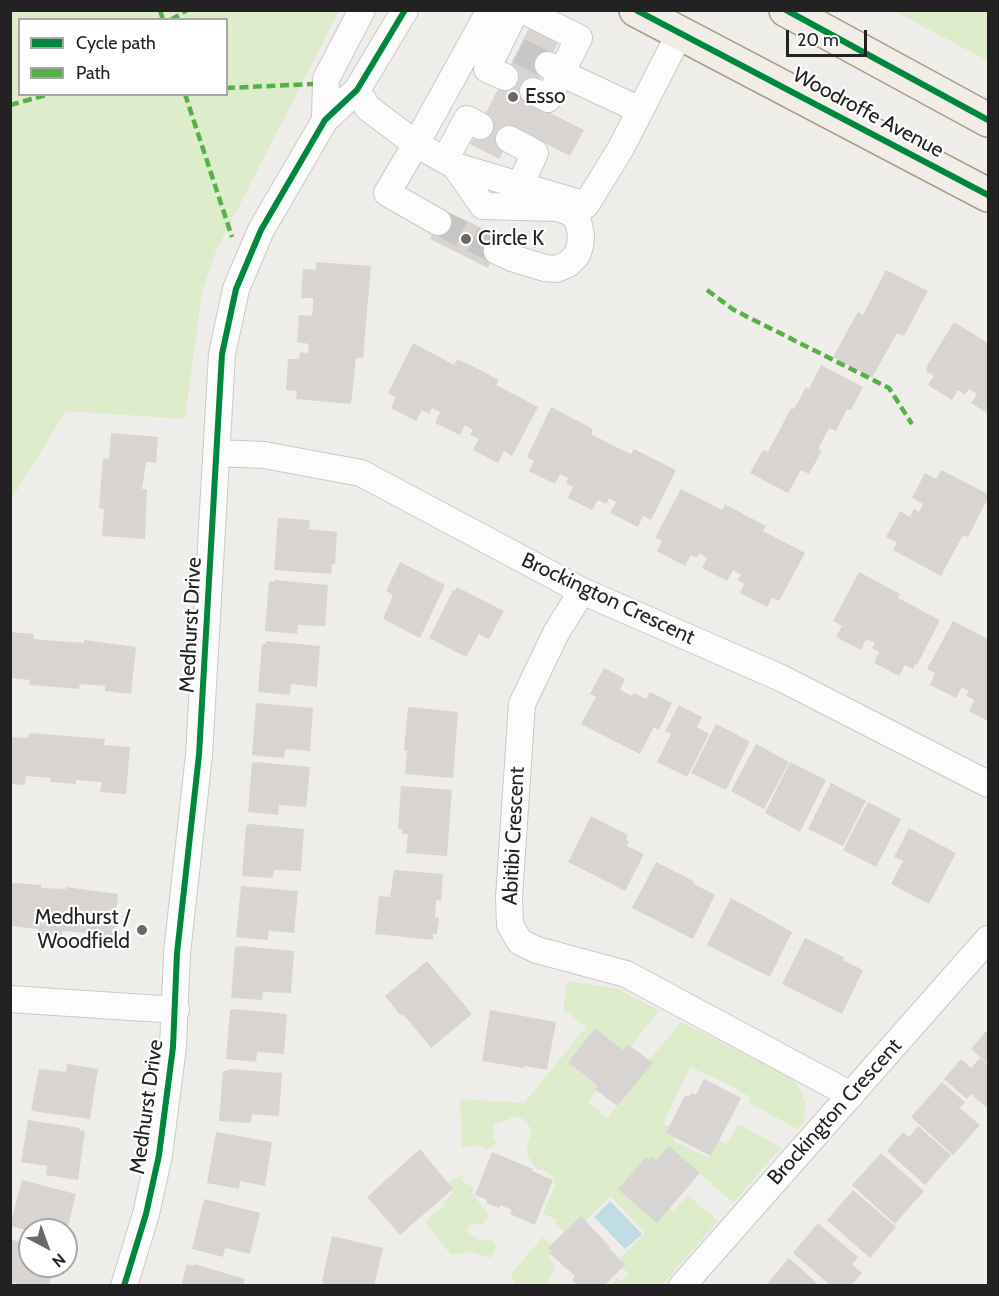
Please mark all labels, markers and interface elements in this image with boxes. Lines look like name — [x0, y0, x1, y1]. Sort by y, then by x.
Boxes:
legend — [18, 18, 228, 96]
scale bar — [789, 18, 870, 56]
text: 20 m — [797, 29, 839, 51]
text: Cycle path — [76, 32, 156, 54]
text: Path — [76, 62, 110, 84]
street label: Woodroffe Avenue — [788, 63, 948, 163]
place label: Esso — [525, 84, 565, 110]
marker: Esso — [506, 90, 520, 104]
place label: Circle K — [478, 226, 544, 252]
marker: Circle K — [459, 232, 473, 246]
street label: Brockington Crescent — [517, 548, 699, 650]
street label: Medhurst Drive — [175, 557, 207, 693]
street label: Abitibi Crescent — [498, 766, 530, 906]
place label: Medhurst / Woodfield — [34, 905, 130, 955]
marker: Medhurst / Woodfield — [135, 923, 149, 937]
street label: Brockington Crescent — [763, 1034, 907, 1190]
street label: Medhurst Drive — [125, 1038, 169, 1176]
north arrow — [18, 1218, 78, 1278]
text: N — [48, 1250, 69, 1271]

